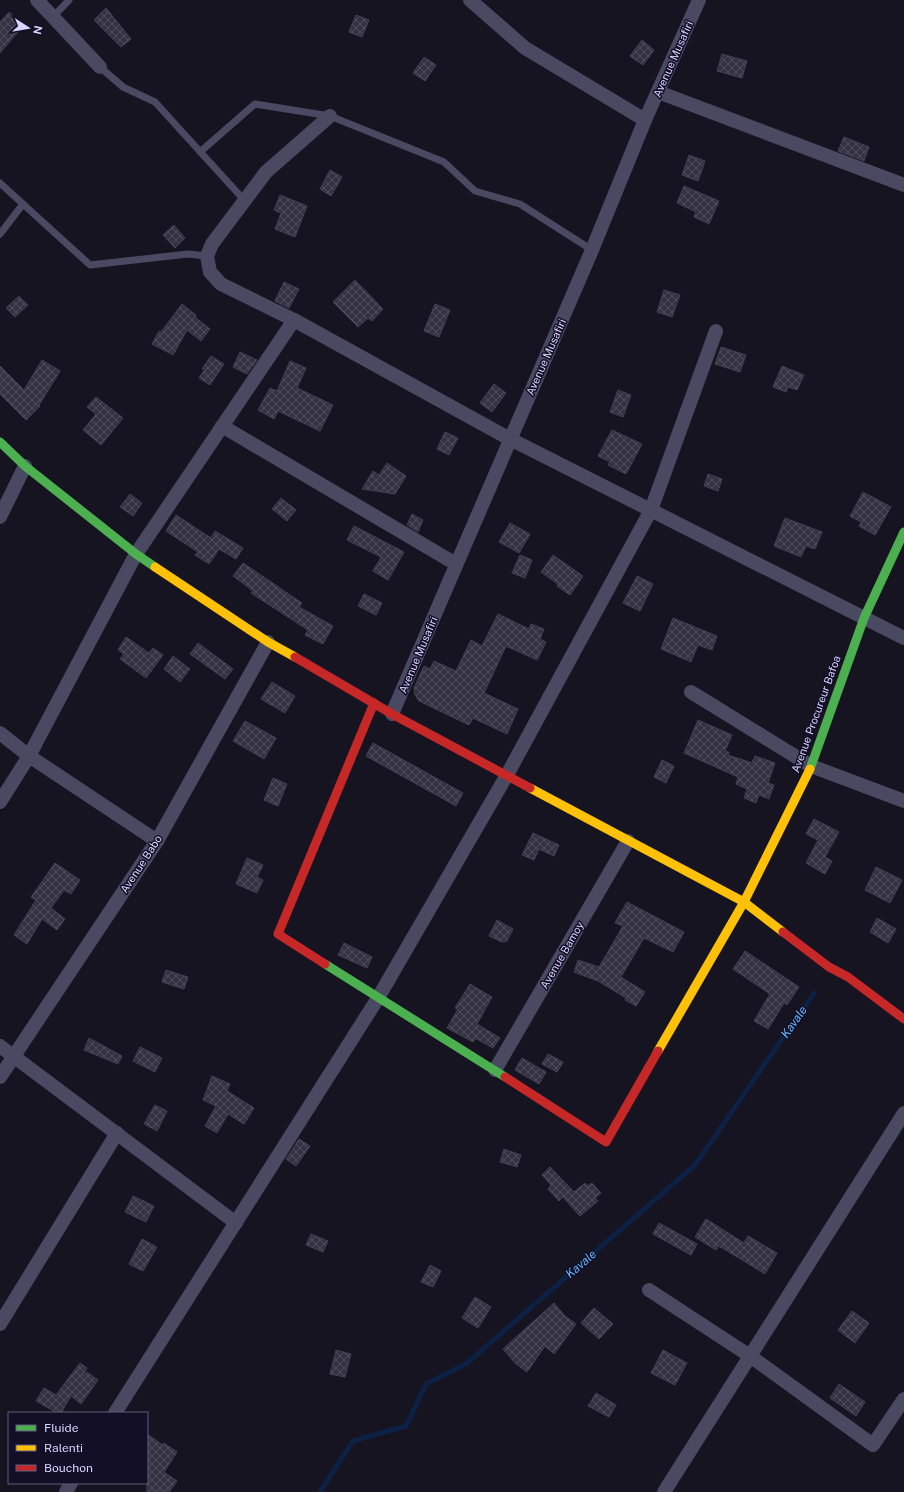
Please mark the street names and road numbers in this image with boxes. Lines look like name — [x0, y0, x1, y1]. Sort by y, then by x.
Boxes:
street label: Avenue Musafiri — [651, 19, 695, 99]
street label: Avenue Musafiri — [524, 317, 568, 397]
street label: Avenue Musafiri — [396, 615, 440, 695]
street label: Avenue Procureur Bafoa — [789, 654, 843, 774]
street label: Avenue Babo — [118, 833, 164, 895]
street label: Avenue Bamoy — [538, 919, 586, 991]

